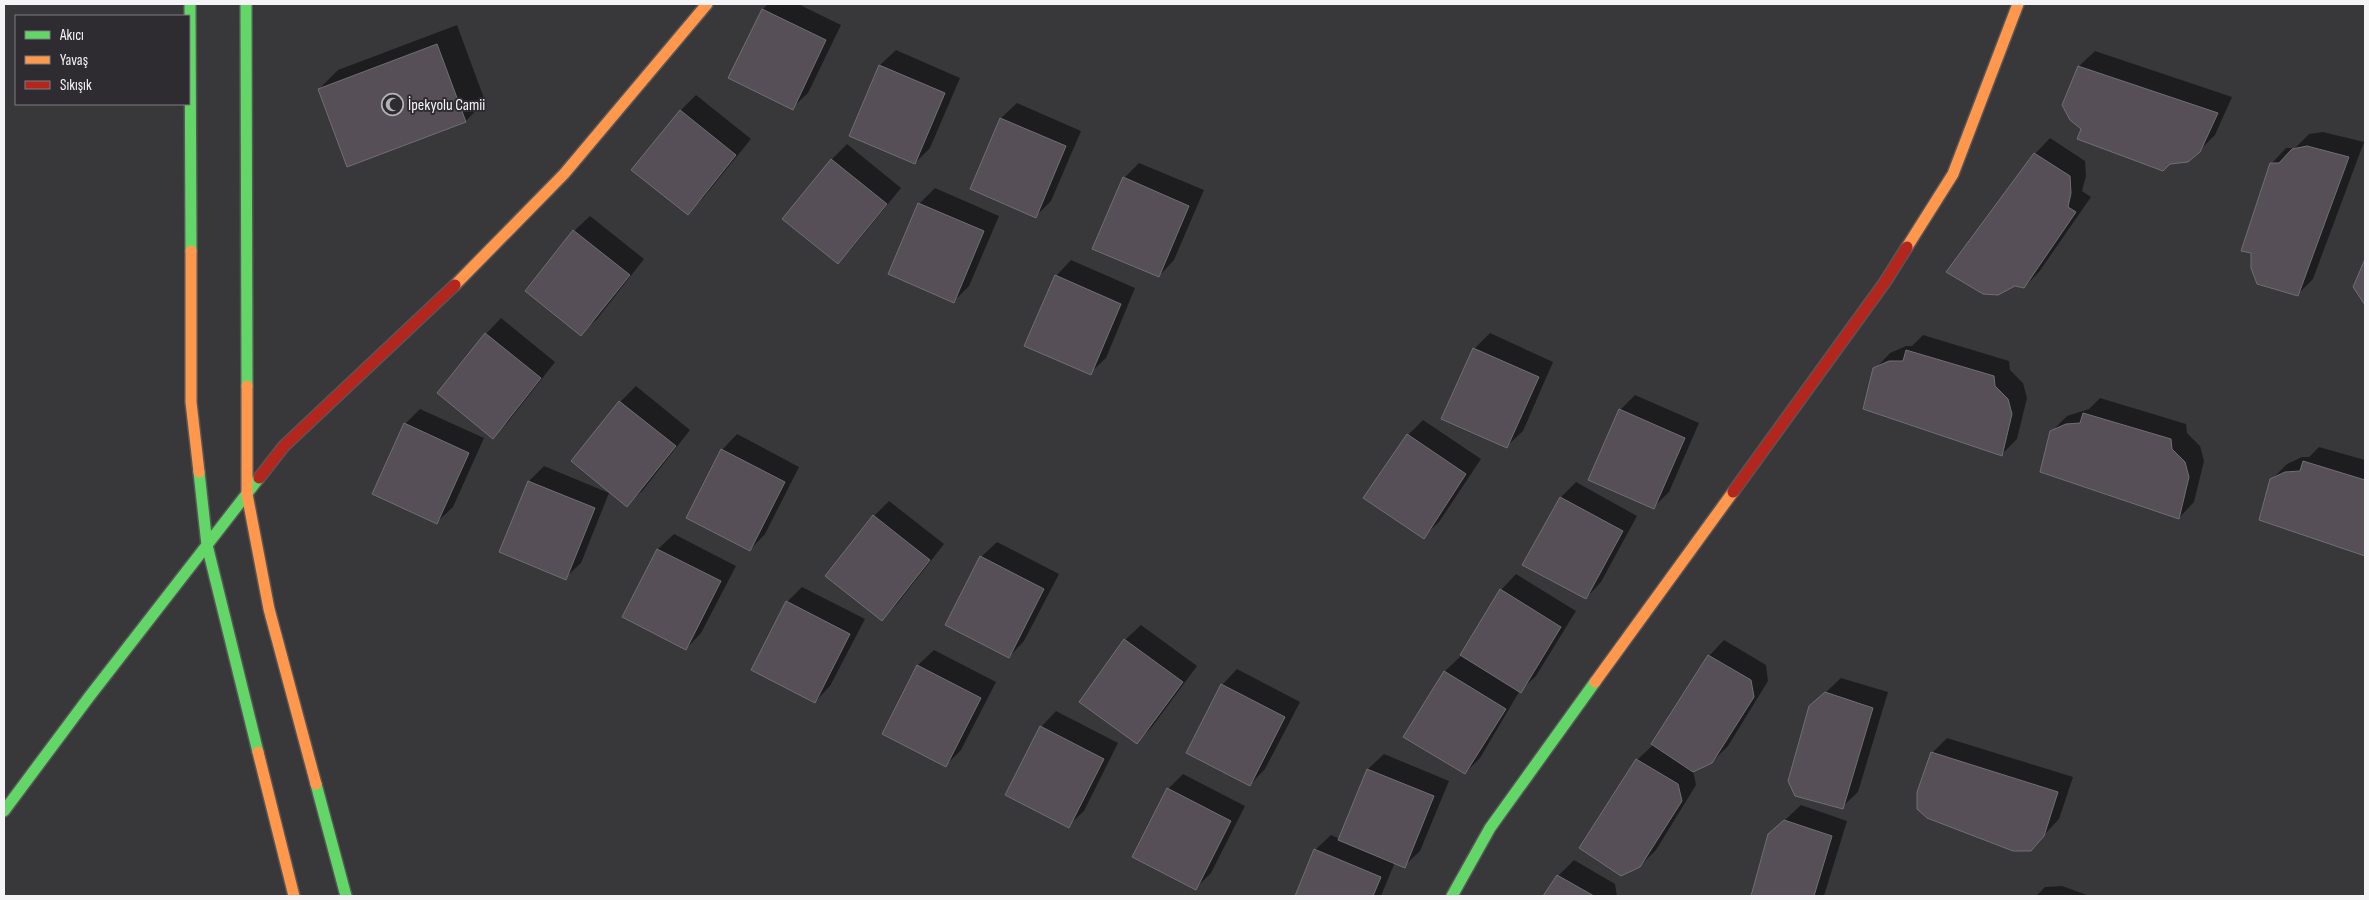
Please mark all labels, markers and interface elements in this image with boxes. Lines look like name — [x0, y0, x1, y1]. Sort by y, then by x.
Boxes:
legend — [15, 15, 190, 105]
text: Akıcı — [59, 26, 84, 45]
text: Yavaş — [60, 51, 88, 70]
text: Sıkışık — [60, 76, 92, 95]
mosque icon: İpekyolu Camii — [380, 93, 404, 117]
place label: İpekyolu Camii — [408, 96, 485, 115]

